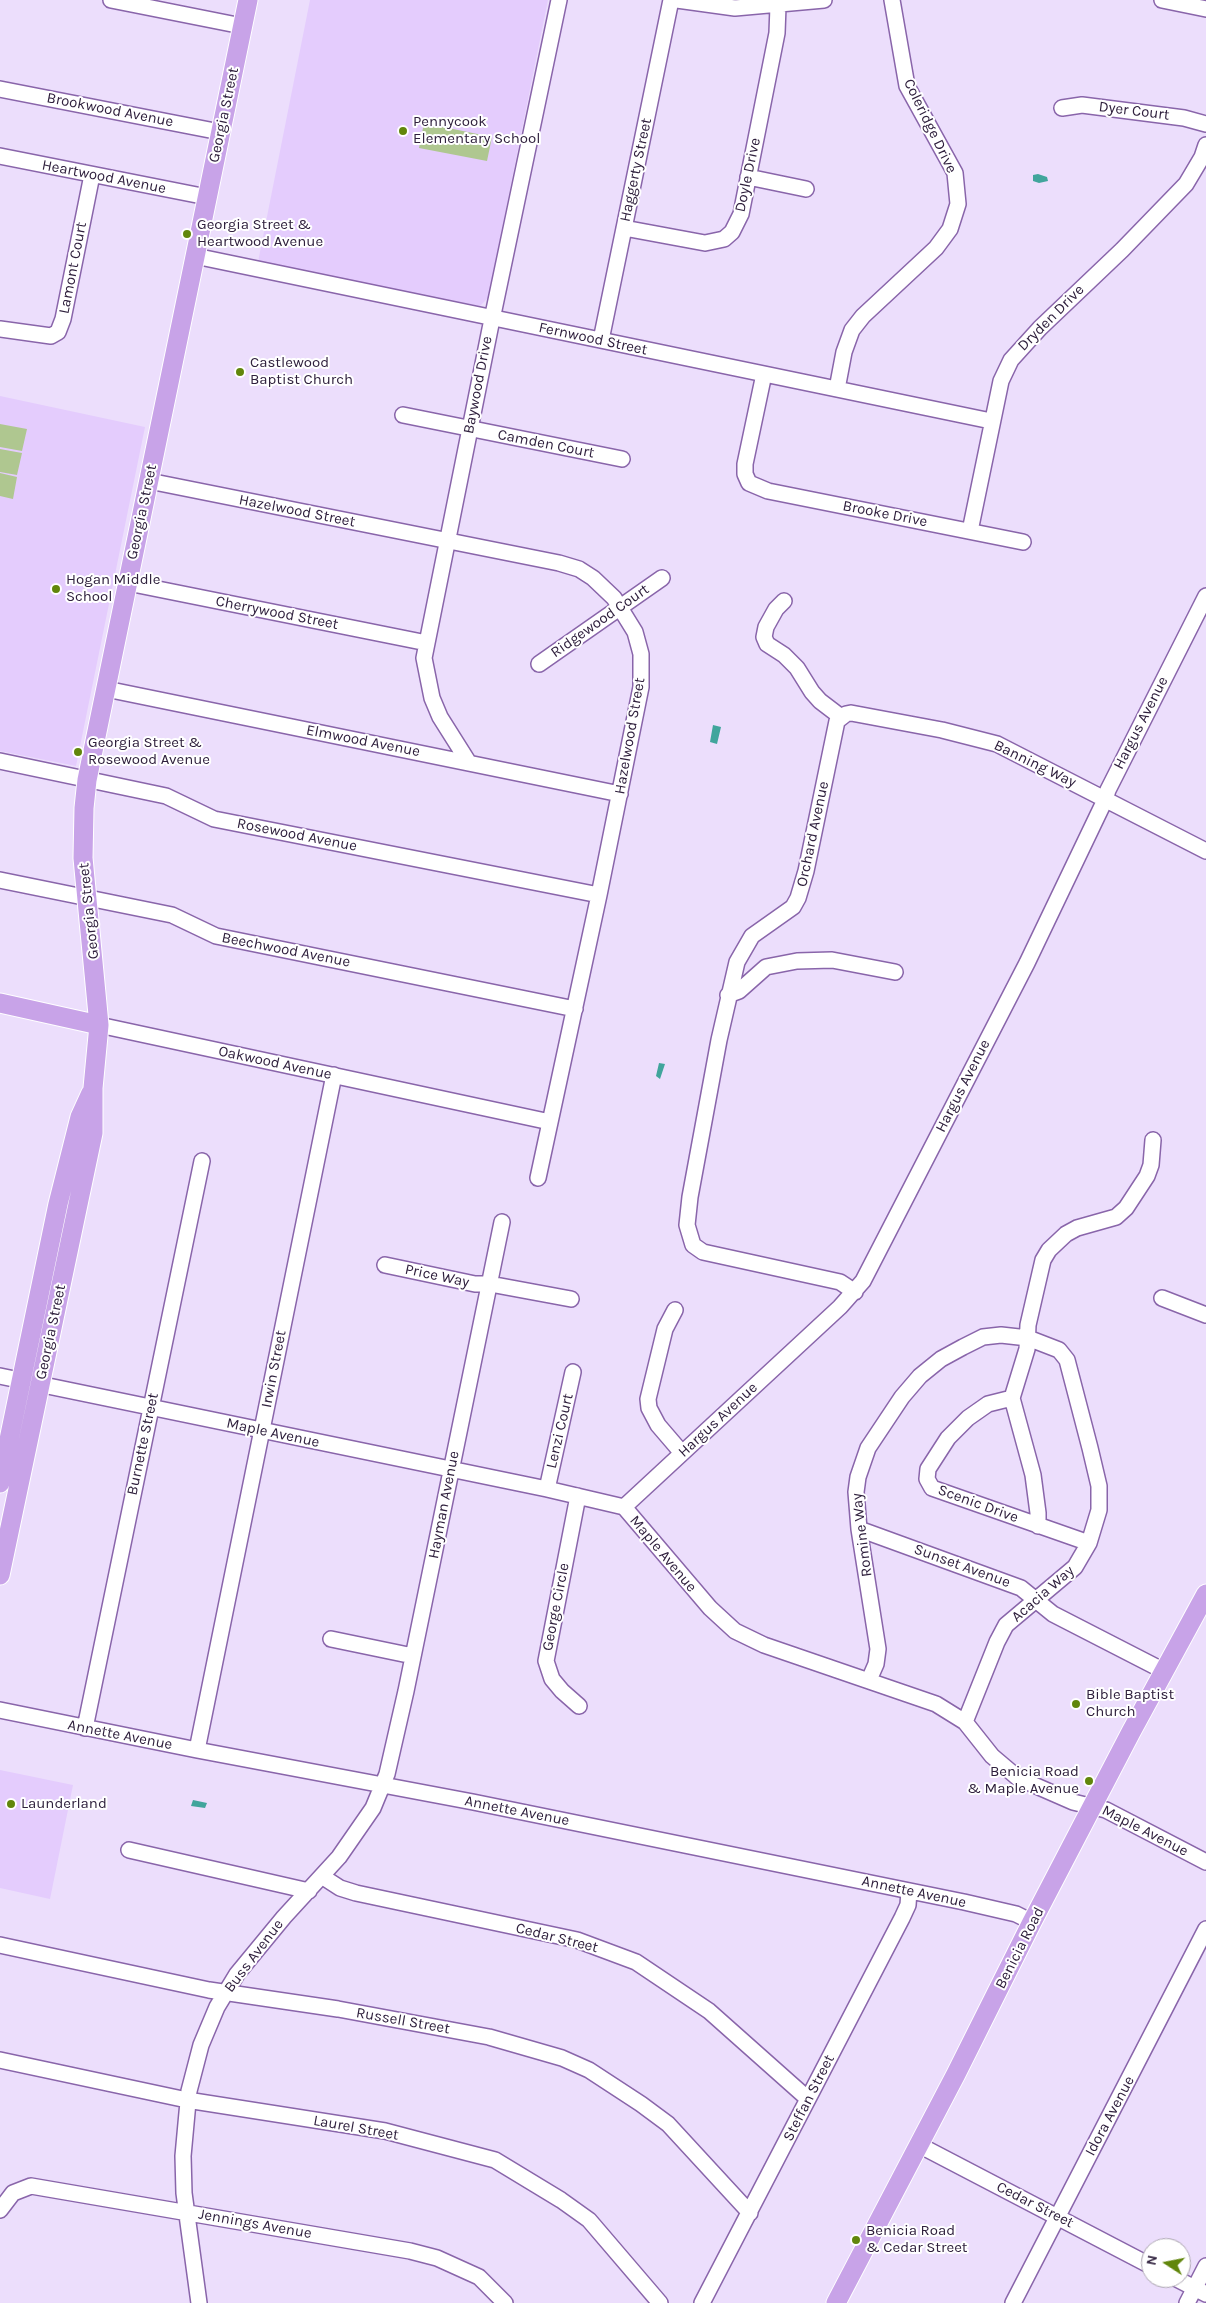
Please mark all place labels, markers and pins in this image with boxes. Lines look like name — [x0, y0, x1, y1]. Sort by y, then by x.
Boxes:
place label: Pennycook Elementary School — [413, 113, 540, 148]
marker: Pennycook Elementary School — [397, 125, 409, 137]
place label: Georgia Street & Heartwood Avenue — [197, 216, 323, 251]
marker: Georgia Street & Heartwood Avenue — [181, 228, 193, 240]
place label: Castlewood Baptist Church — [250, 354, 353, 389]
marker: Castlewood Baptist Church — [234, 366, 246, 378]
place label: Hogan Middle School — [66, 571, 160, 606]
marker: Hogan Middle School — [50, 583, 62, 595]
place label: Georgia Street & Rosewood Avenue — [88, 734, 210, 769]
marker: Georgia Street & Rosewood Avenue — [72, 746, 84, 758]
place label: Bible Baptist Church — [1086, 1686, 1174, 1721]
marker: Bible Baptist Church — [1070, 1698, 1082, 1710]
place label: Benicia Road & Maple Avenue — [967, 1763, 1079, 1798]
marker: Benicia Road & Maple Avenue — [1083, 1775, 1095, 1787]
place label: Launderland — [21, 1795, 107, 1813]
marker: Launderland — [5, 1798, 17, 1810]
place label: Benicia Road & Cedar Street — [866, 2222, 967, 2257]
marker: Benicia Road & Cedar Street — [850, 2234, 862, 2246]

